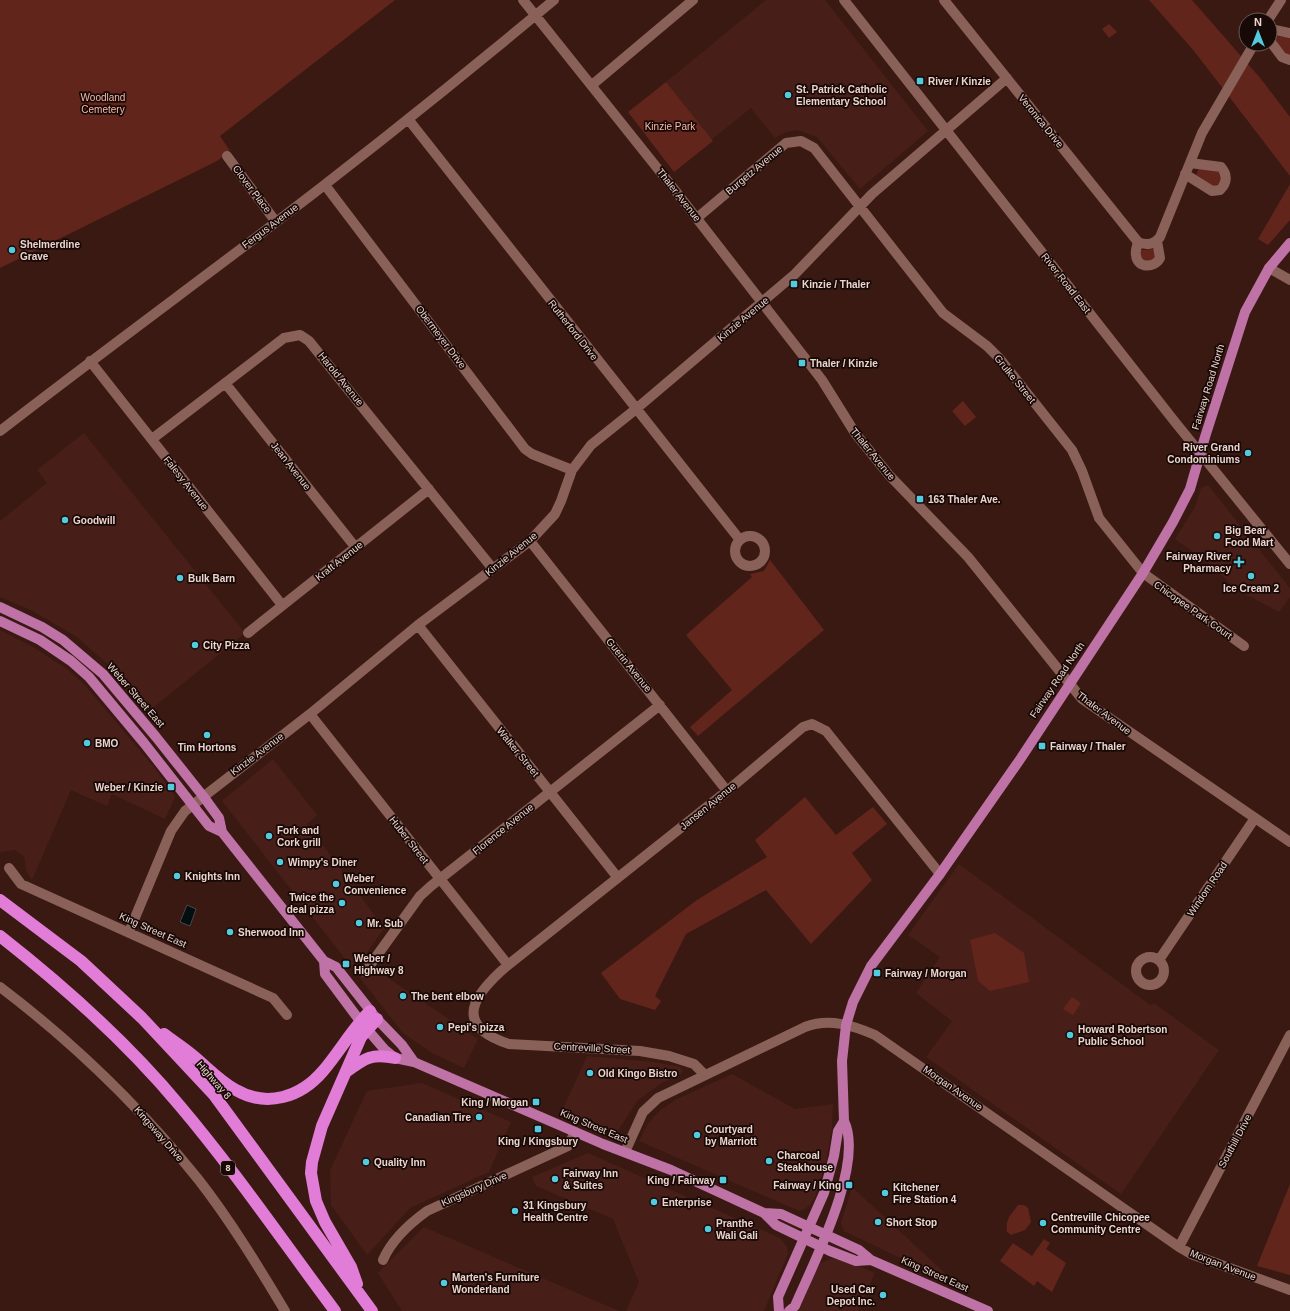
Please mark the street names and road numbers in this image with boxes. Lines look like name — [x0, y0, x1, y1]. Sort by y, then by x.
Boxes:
street label: Veronica Drive — [1016, 92, 1066, 150]
street label: Burgetz Avenue — [723, 143, 785, 197]
street label: Clover Place — [231, 163, 274, 215]
street label: Thaler Avenue — [655, 166, 703, 224]
street label: Fergus Avenue — [240, 201, 300, 251]
street label: River Road East — [1039, 251, 1093, 315]
street label: Kinzie Avenue — [715, 294, 771, 344]
street label: Rutherford Drive — [546, 298, 600, 363]
street label: Obermeyer Drive — [414, 303, 469, 371]
street label: Fairway Road North — [1190, 343, 1226, 431]
street label: Harold Avenue — [316, 350, 366, 408]
street label: Grulke Street — [992, 353, 1038, 406]
street label: Thaler Avenue — [848, 426, 898, 483]
street label: Jean Avenue — [269, 440, 313, 492]
street label: Falesy Avenue — [162, 454, 211, 513]
street label: Kinzie Avenue — [483, 530, 539, 578]
street label: Kraft Avenue — [313, 539, 365, 583]
street label: Chicopee Park Court — [1152, 579, 1234, 641]
street label: Guerin Avenue — [604, 636, 654, 694]
street label: Fairway Road North — [1028, 640, 1086, 720]
street label: Weber Street East — [105, 661, 167, 730]
street label: Thaler Avenue — [1075, 689, 1133, 737]
street label: Walker Street — [495, 725, 541, 779]
street label: Kinzie Avenue — [228, 730, 286, 777]
street label: Jansen Avenue — [678, 780, 738, 832]
street label: Florence Avenue — [470, 801, 536, 857]
street label: Huber Street — [387, 814, 431, 866]
street label: Windom Road — [1185, 860, 1229, 918]
street label: King Street East — [118, 910, 188, 950]
street label: Centreville Street — [553, 1041, 631, 1056]
street label: Highway 8 — [195, 1059, 234, 1102]
street label: Morgan Avenue — [921, 1063, 985, 1113]
street label: Kingsway Drive — [132, 1104, 186, 1164]
street label: King Street East — [559, 1107, 630, 1145]
street label: Southill Drive — [1216, 1112, 1254, 1170]
road number: 8 — [221, 1161, 235, 1175]
street label: Kingsbury Drive — [440, 1169, 509, 1208]
street label: Morgan Avenue — [1188, 1247, 1258, 1283]
street label: King Street East — [900, 1254, 970, 1294]

